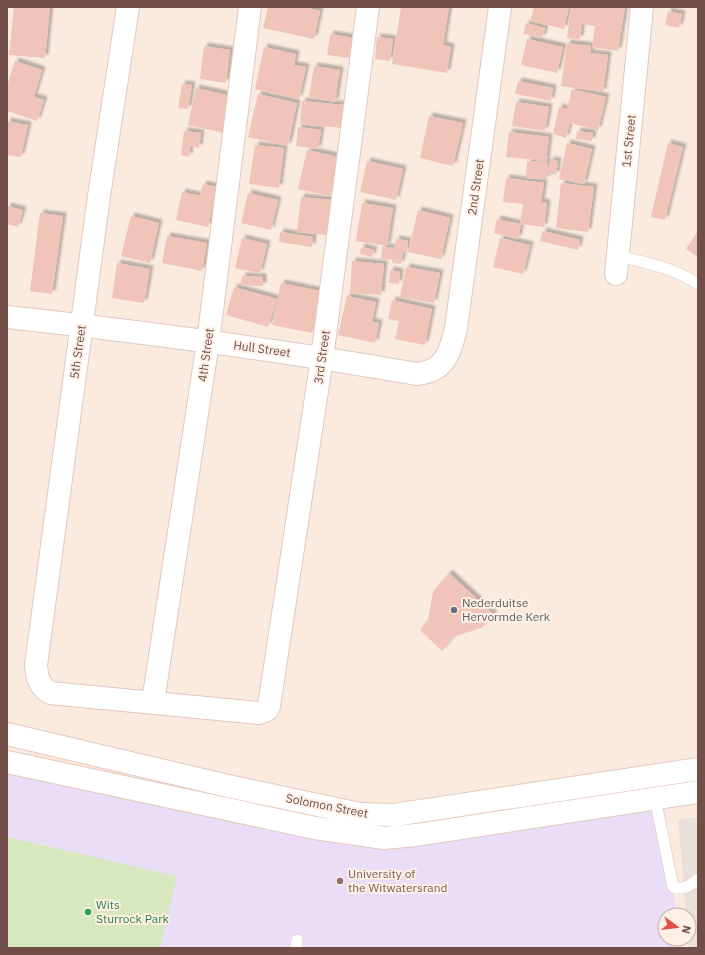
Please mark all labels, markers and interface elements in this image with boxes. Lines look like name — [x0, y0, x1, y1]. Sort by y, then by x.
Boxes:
street label: 1st Street — [618, 114, 639, 168]
street label: 2nd Street — [464, 158, 487, 216]
street label: 5th Street — [66, 324, 89, 380]
street label: 4th Street — [194, 327, 217, 383]
street label: 3rd Street — [310, 329, 333, 385]
street label: Hull Street — [233, 337, 292, 360]
place label: Nederduitse Hervormde Kerk — [462, 595, 551, 624]
marker: Nederduitse Hervormde Kerk — [449, 605, 459, 615]
street label: Solomon Street — [285, 790, 369, 821]
place label: University of the Witwatersrand — [348, 866, 447, 895]
marker: University of the Witwatersrand — [335, 876, 345, 886]
place label: Wits Sturrock Park — [96, 897, 170, 926]
marker: Wits Sturrock Park — [83, 907, 93, 917]
north arrow — [657, 907, 697, 947]
text: N — [679, 924, 694, 935]

